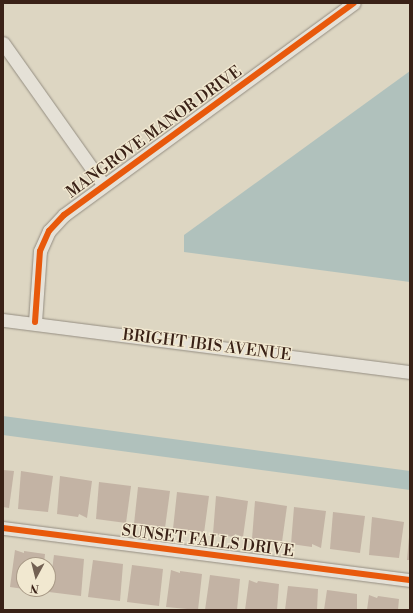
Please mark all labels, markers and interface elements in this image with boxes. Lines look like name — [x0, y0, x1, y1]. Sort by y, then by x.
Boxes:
street label: MANGROVE MANOR DRIVE — [62, 62, 246, 202]
street label: BRIGHT IBIS AVENUE — [122, 325, 292, 365]
street label: SUNSET FALLS DRIVE — [121, 521, 295, 561]
north arrow — [16, 557, 56, 597]
text: N — [29, 580, 40, 595]

